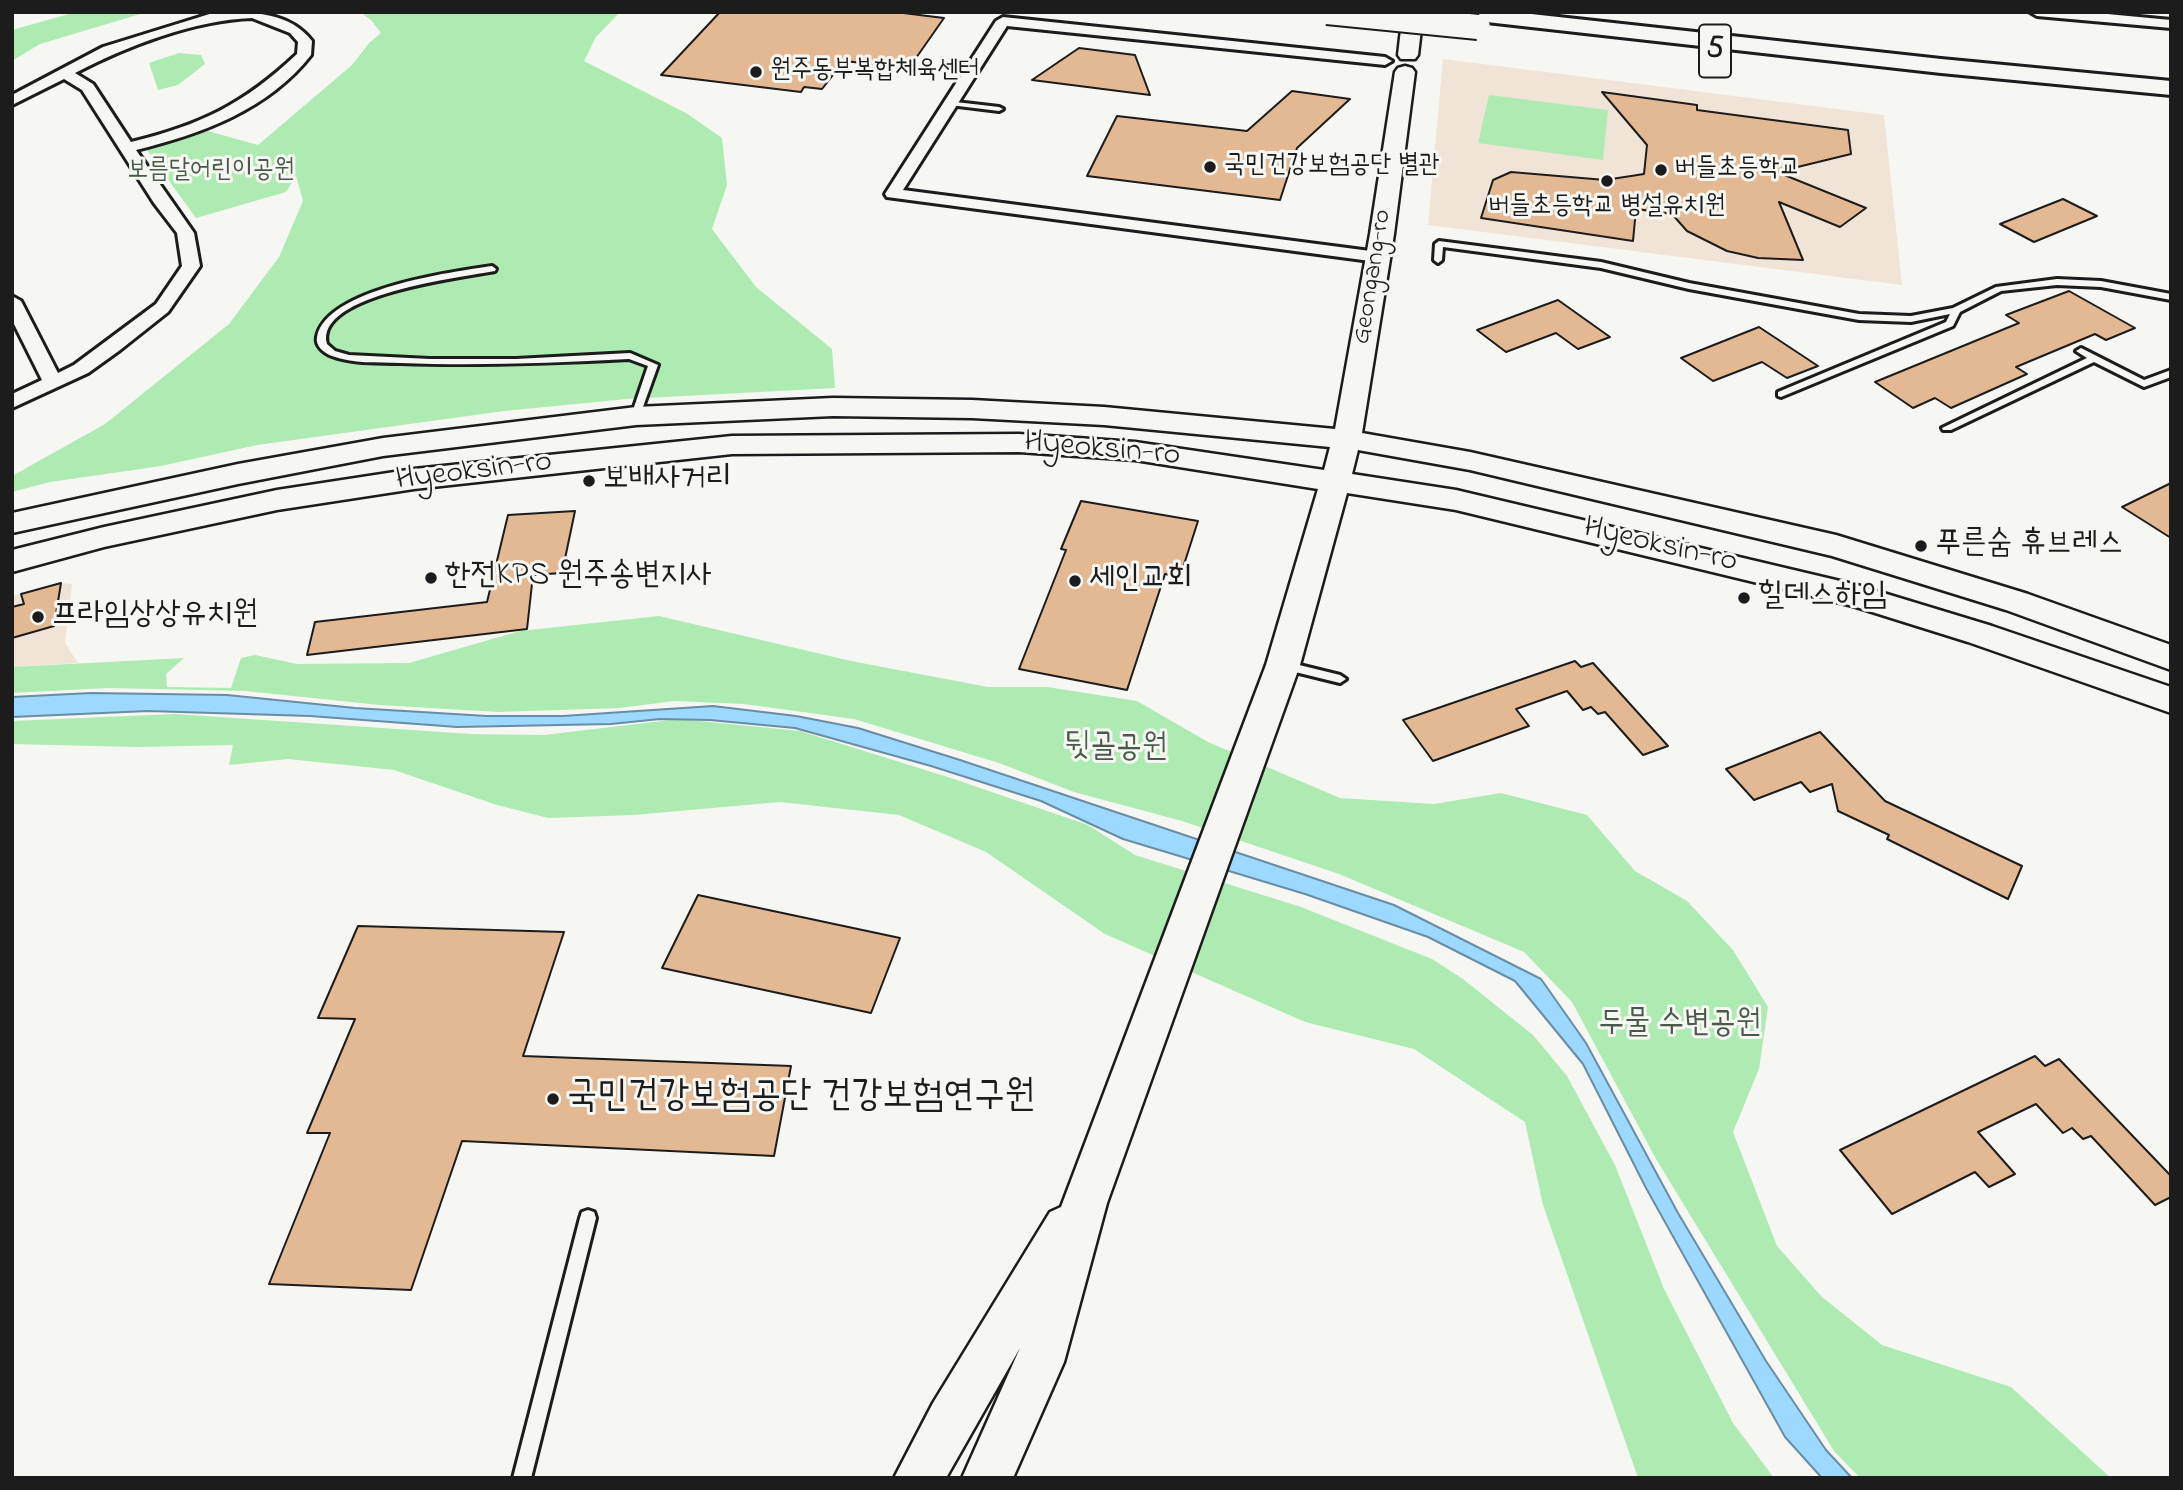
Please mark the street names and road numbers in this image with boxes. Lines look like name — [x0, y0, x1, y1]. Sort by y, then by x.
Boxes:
road number: 5 — [1699, 24, 1731, 78]
street label: Geongang-ro — [1348, 207, 1400, 347]
street label: Hyeoksin-ro — [1022, 425, 1182, 477]
street label: Hyeoksin-ro — [394, 444, 554, 502]
street label: Hyeoksin-ro — [1579, 511, 1741, 583]

